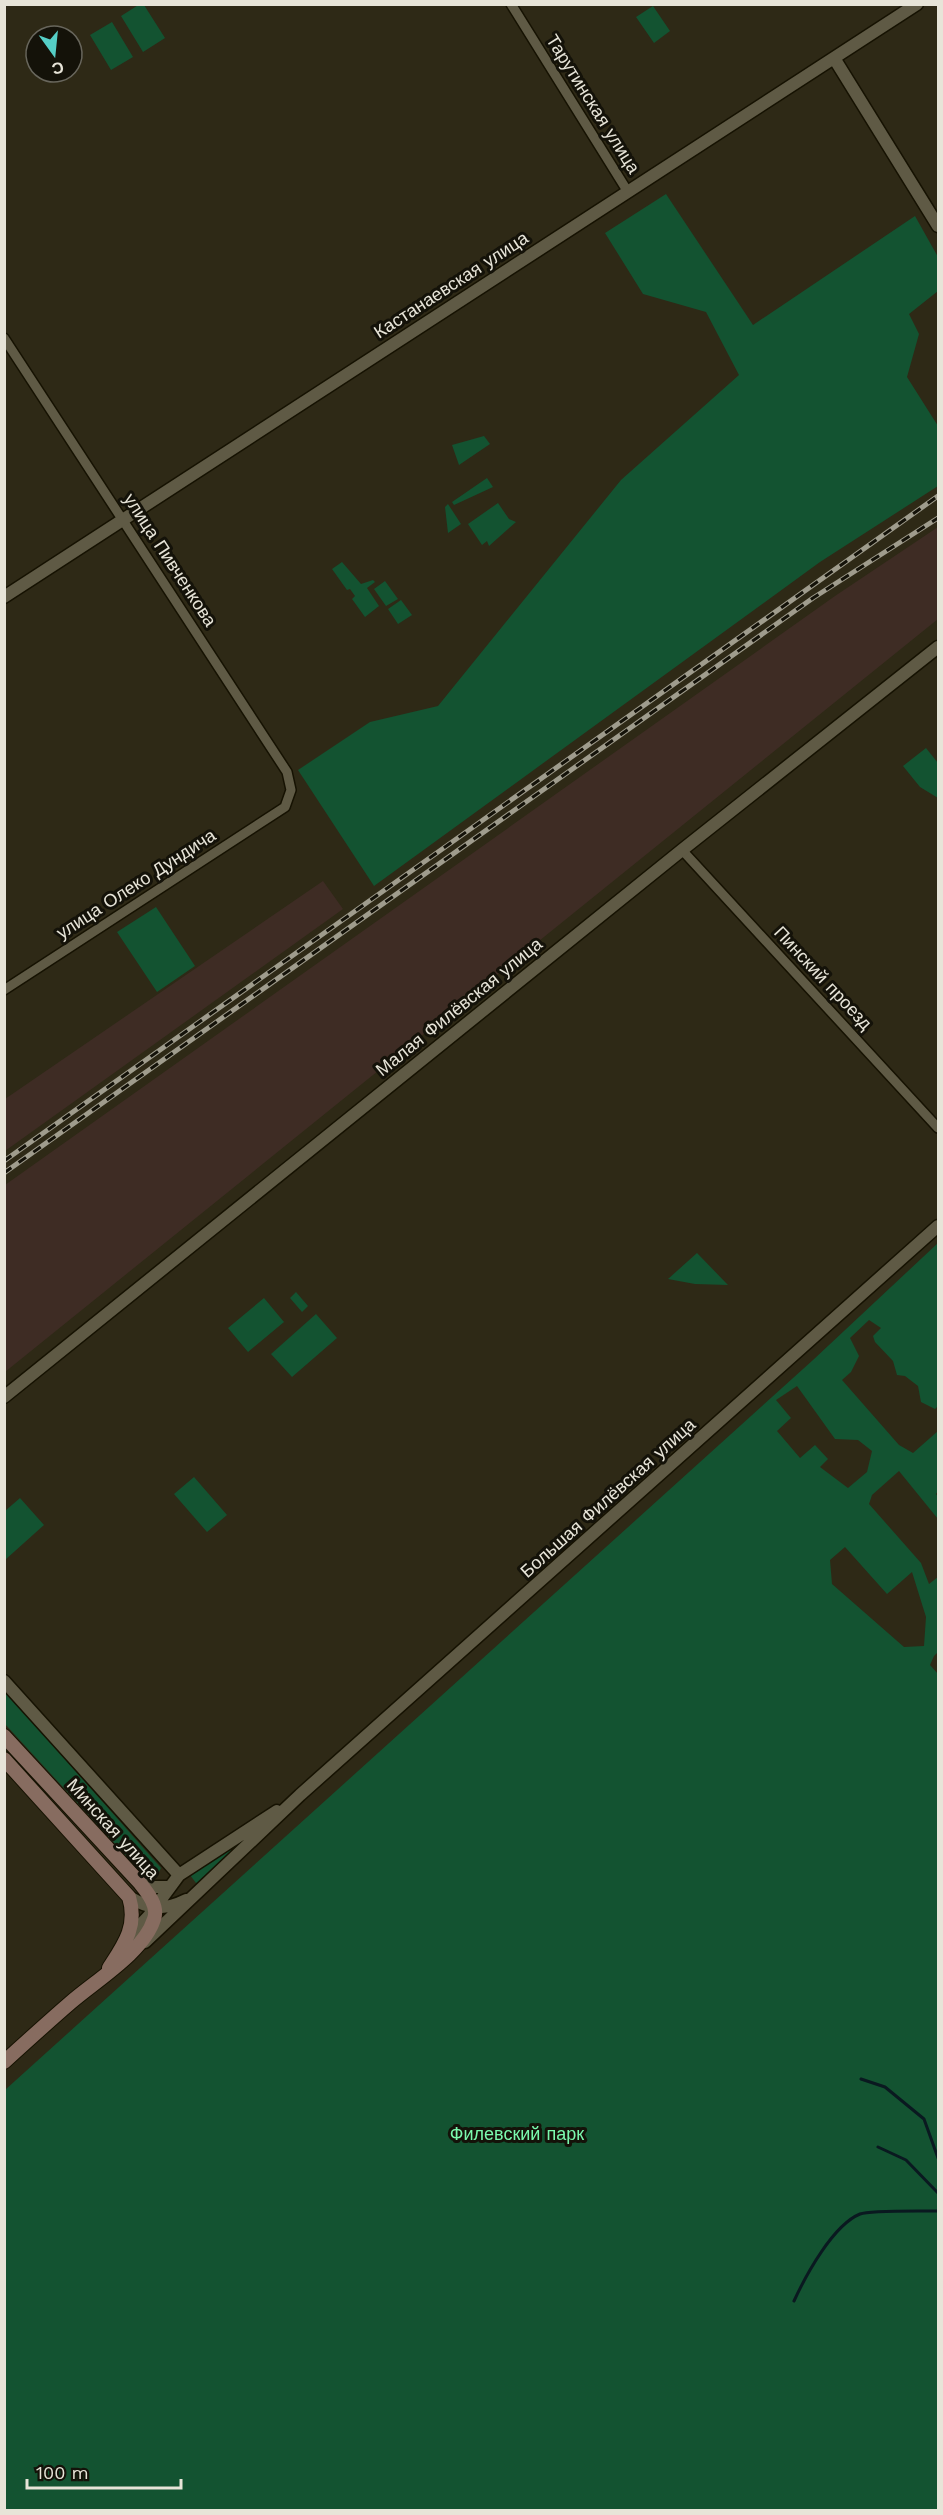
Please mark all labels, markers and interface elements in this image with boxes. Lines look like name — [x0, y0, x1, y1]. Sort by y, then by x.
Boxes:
north arrow — [24, 24, 84, 84]
street label: Тарутинская улица — [542, 30, 645, 178]
text: С — [49, 57, 66, 79]
street label: Кастанаевская улица — [370, 226, 533, 342]
street label: улица Пивченкова — [120, 489, 222, 631]
street label: улица Олеко Дундича — [52, 824, 220, 943]
street label: Пинский проезд — [770, 922, 877, 1034]
street label: Малая Филёвская улица — [371, 932, 547, 1080]
street label: Большая Филёвская улица — [516, 1413, 700, 1582]
street label: Минская улица — [63, 1774, 165, 1884]
park label: Филевский парк — [450, 2123, 584, 2144]
scale bar — [27, 2452, 182, 2490]
text: 100 m — [36, 2462, 89, 2483]

